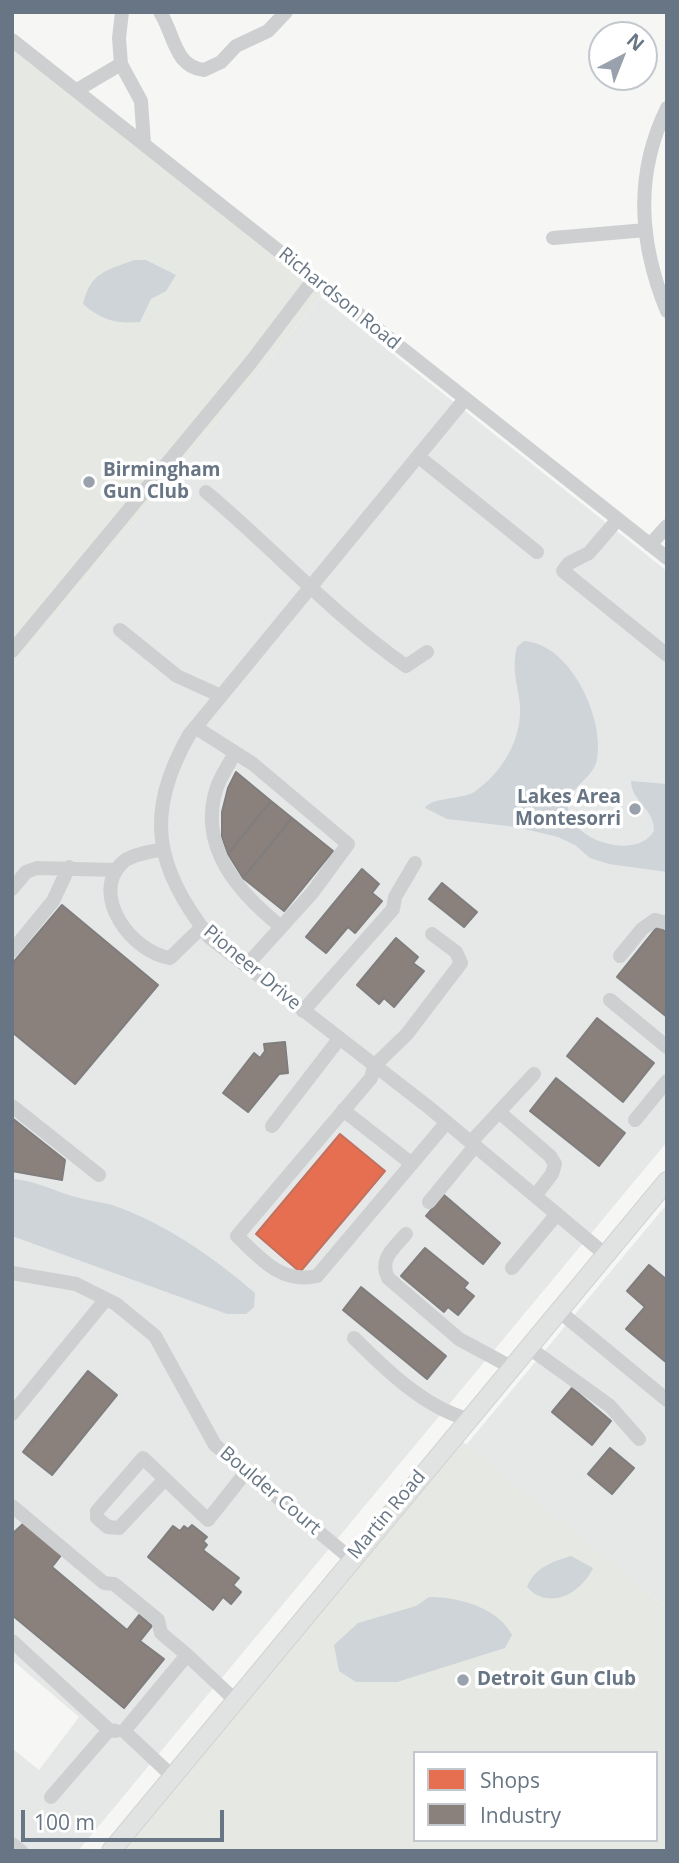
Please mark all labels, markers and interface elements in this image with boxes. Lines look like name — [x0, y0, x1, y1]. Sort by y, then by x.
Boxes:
north arrow — [588, 21, 658, 91]
text: N — [621, 27, 650, 57]
street label: Richardson Road — [274, 243, 404, 355]
place label: Birmingham Gun Club — [103, 460, 220, 504]
marker: Birmingham Gun Club — [81, 474, 97, 490]
place label: Lakes Area Montesorri — [515, 787, 621, 831]
marker: Lakes Area Montesorri — [627, 801, 643, 817]
street label: Pioneer Drive — [199, 921, 305, 1015]
street label: Boulder Court — [215, 1442, 325, 1540]
street label: Martin Road — [343, 1466, 431, 1564]
place label: Detroit Gun Club — [477, 1669, 636, 1691]
marker: Detroit Gun Club — [455, 1672, 471, 1688]
legend — [413, 1751, 658, 1842]
text: Shops — [480, 1766, 540, 1794]
scale bar — [24, 1797, 228, 1841]
text: Industry — [480, 1801, 561, 1829]
text: 100 m — [34, 1808, 95, 1836]

